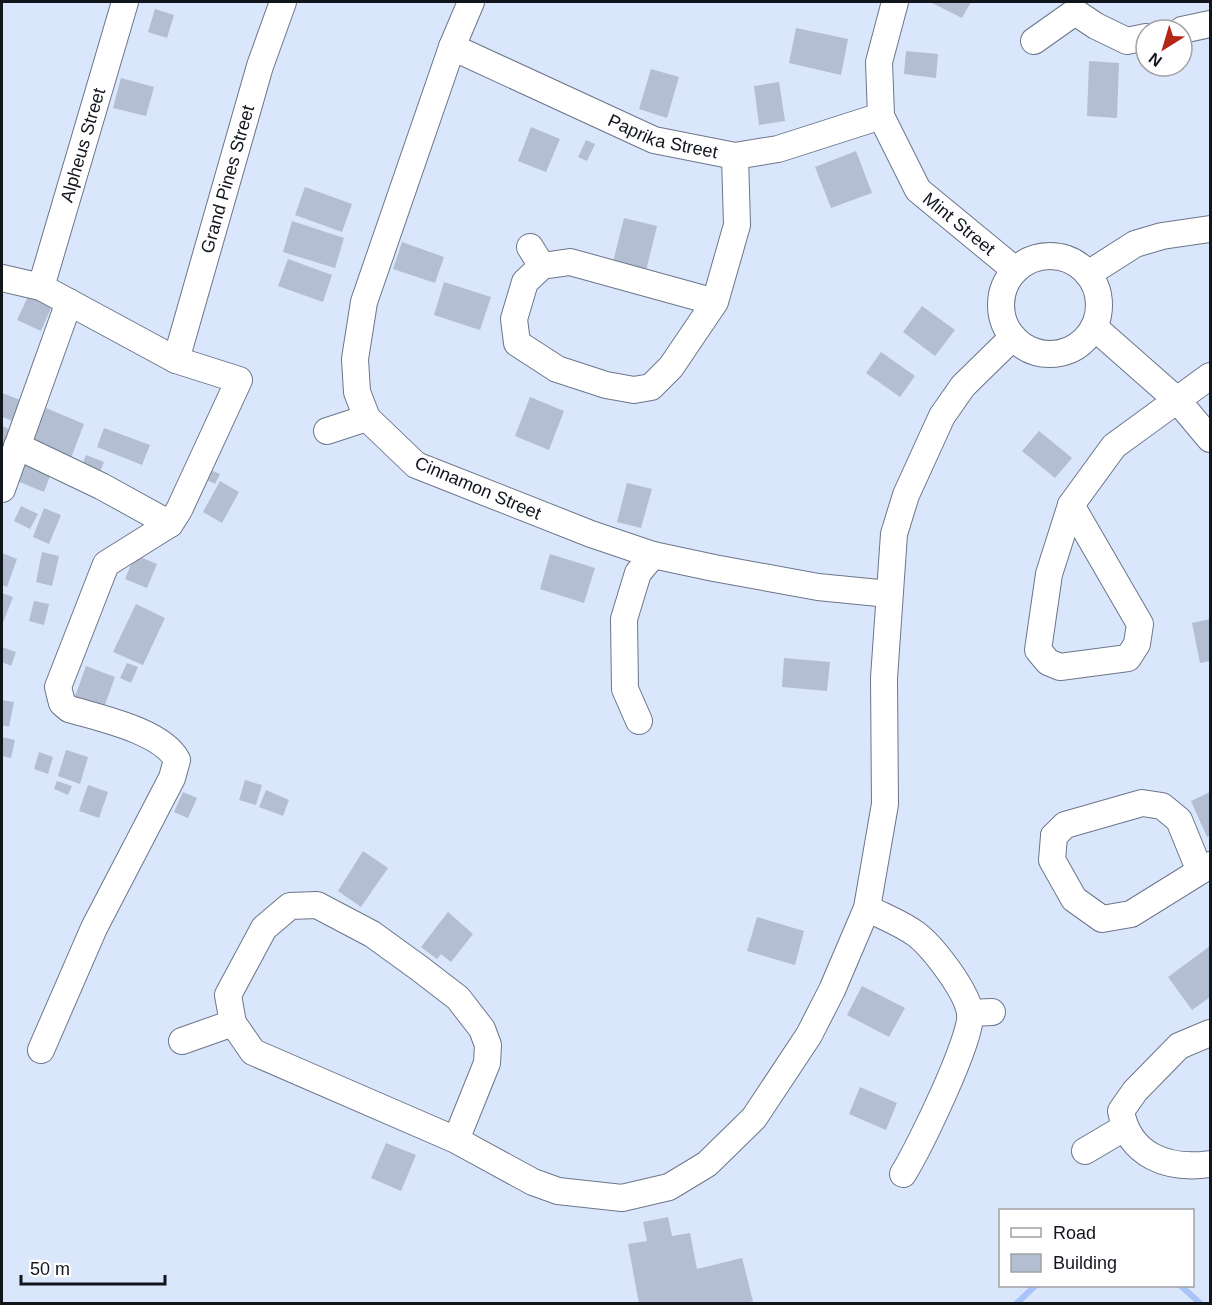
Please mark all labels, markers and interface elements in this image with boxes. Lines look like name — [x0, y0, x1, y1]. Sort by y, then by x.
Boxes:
north arrow — [1134, 18, 1194, 78]
text: N — [1146, 49, 1165, 70]
street label: Alpheus Street — [57, 86, 109, 205]
street label: Grand Pines Street — [197, 103, 258, 256]
street label: Paprika Street — [605, 110, 719, 162]
street label: Mint Street — [919, 188, 999, 259]
street label: Cinnamon Street — [412, 452, 544, 524]
legend — [999, 1209, 1194, 1287]
text: Road — [1053, 1223, 1096, 1243]
scale bar — [21, 1248, 165, 1286]
text: Building — [1053, 1253, 1117, 1273]
text: 50 m — [30, 1259, 70, 1279]

